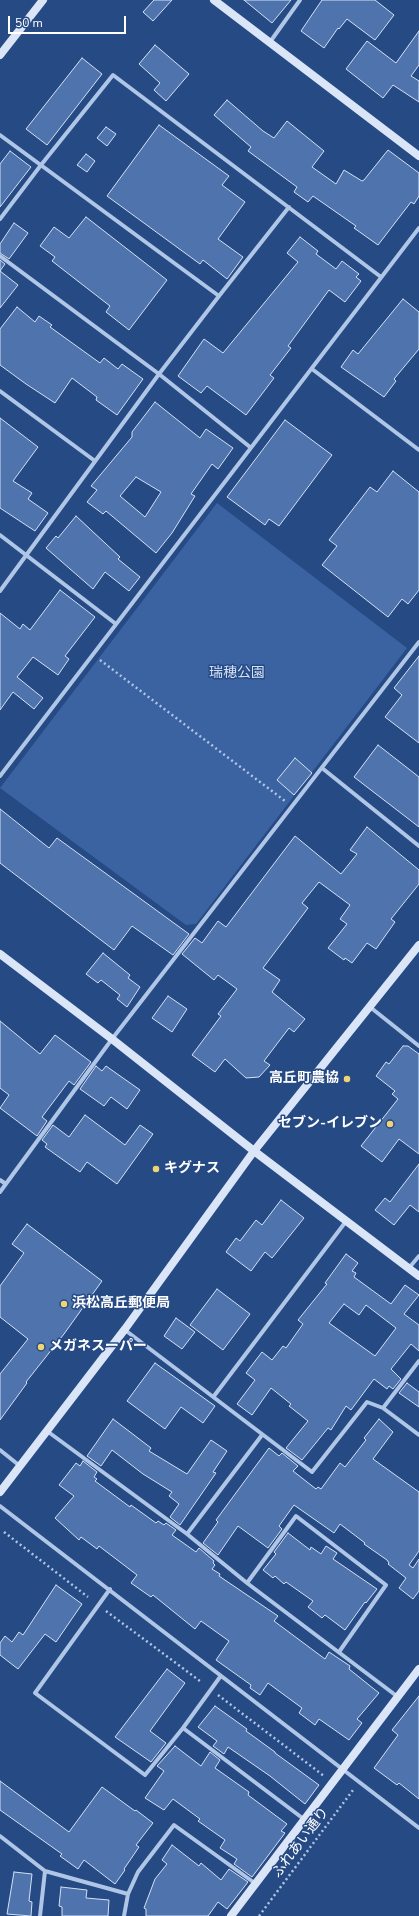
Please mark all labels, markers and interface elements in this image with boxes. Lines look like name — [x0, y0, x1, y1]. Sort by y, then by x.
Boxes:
scale bar — [10, 8, 128, 34]
text: 50 m — [15, 15, 43, 31]
park label: 瑞穂公園 — [209, 666, 265, 682]
place label: 高丘町農協 — [269, 1071, 339, 1087]
marker: 高丘町農協 — [342, 1074, 352, 1084]
place label: セブン-イレブン — [278, 1116, 382, 1132]
marker: セブン-イレブン — [385, 1119, 395, 1129]
place label: キグナス — [164, 1161, 220, 1177]
marker: キグナス — [151, 1164, 161, 1174]
place label: 浜松高丘郵便局 — [72, 1296, 170, 1312]
marker: 浜松高丘郵便局 — [59, 1299, 69, 1309]
place label: メガネスーパー — [49, 1339, 147, 1355]
marker: メガネスーパー — [36, 1342, 46, 1352]
street label: ふれあい通り — [269, 1804, 333, 1882]

